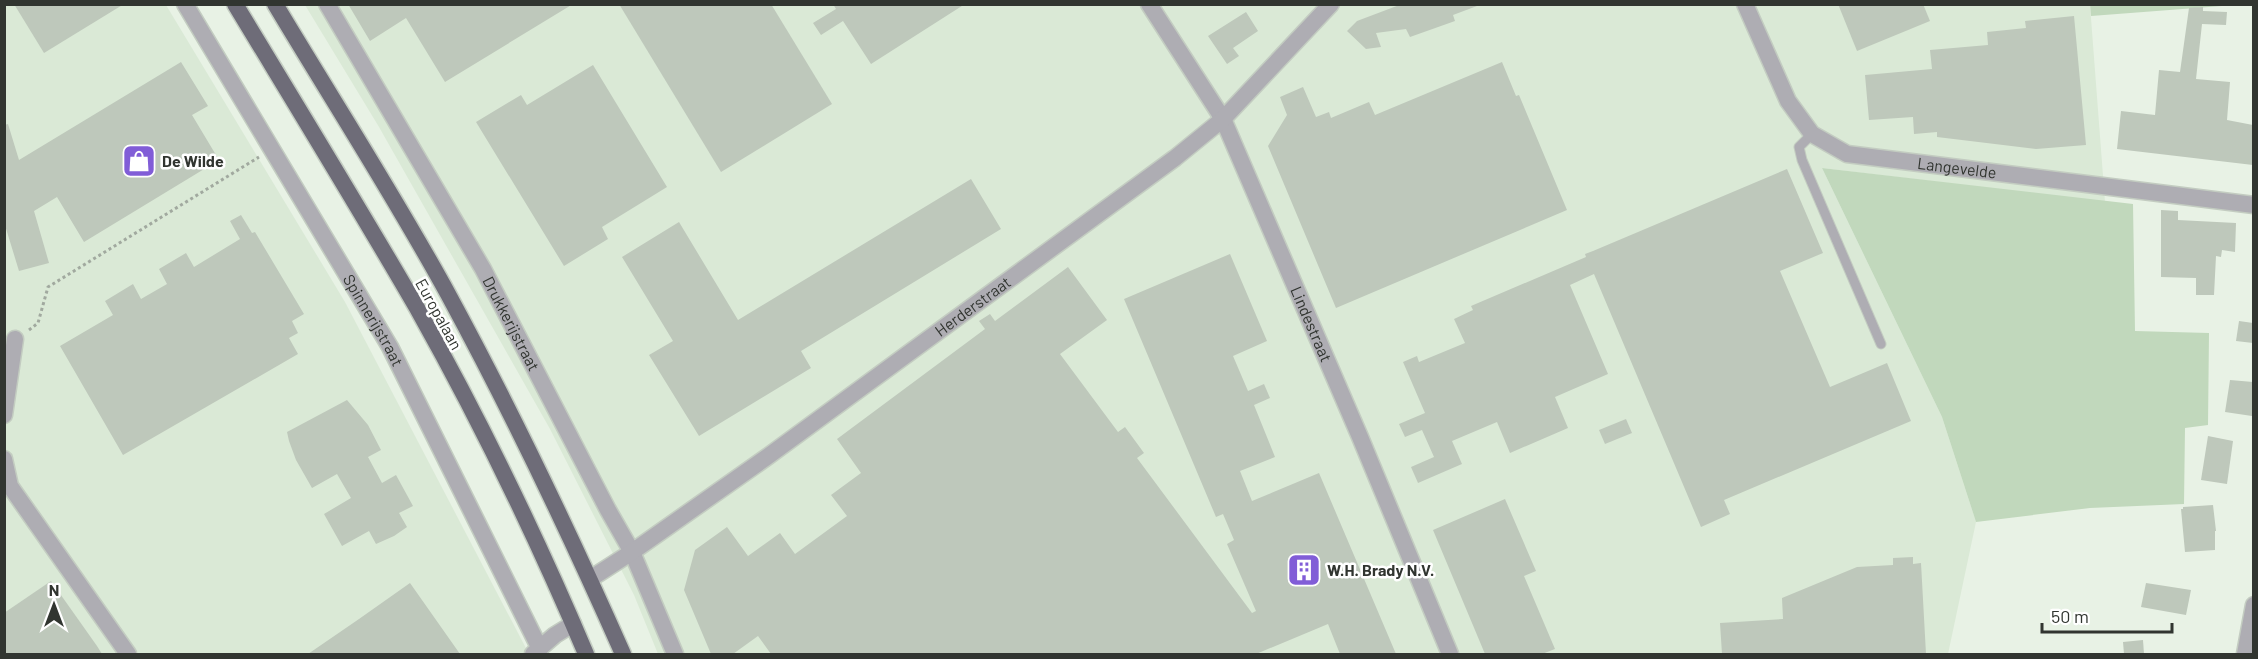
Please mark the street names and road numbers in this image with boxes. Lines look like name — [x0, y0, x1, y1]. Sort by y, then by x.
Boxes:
street label: Langevelde — [1916, 153, 1998, 182]
street label: Spinnerijstraat — [340, 270, 408, 369]
street label: Herderstraat — [931, 272, 1014, 340]
street label: Drukkerijstraat — [479, 273, 544, 374]
street label: Europalaan — [412, 275, 467, 353]
street label: Lindestraat — [1287, 283, 1336, 364]

